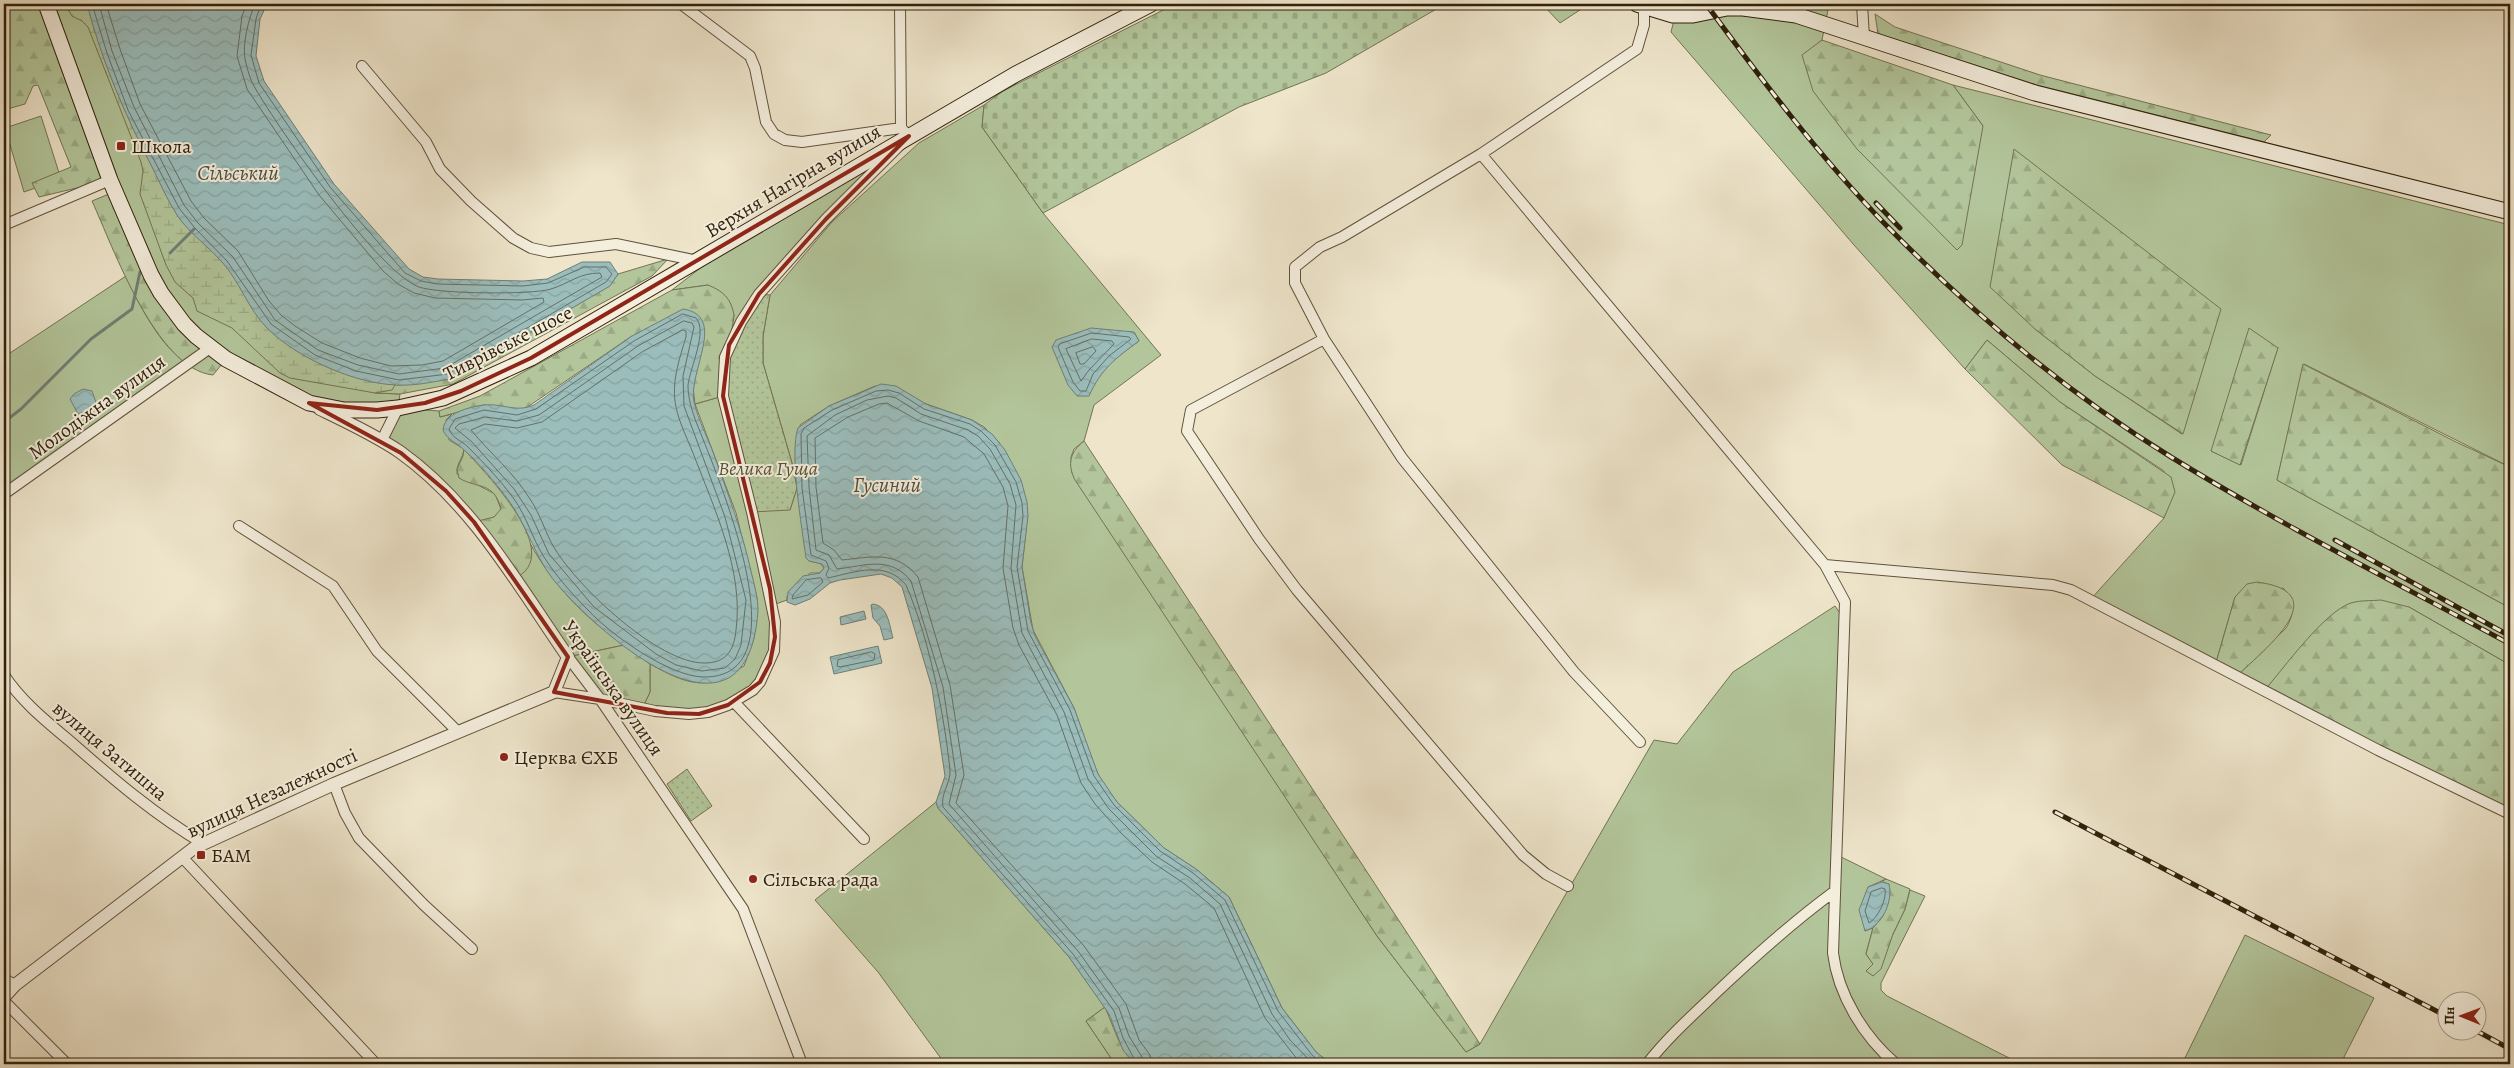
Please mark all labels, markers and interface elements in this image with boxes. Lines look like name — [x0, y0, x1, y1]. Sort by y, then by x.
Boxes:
street label: Верхня Нагірна вулиця — [700, 118, 886, 244]
place label: Школа — [131, 133, 192, 160]
marker: Школа — [115, 140, 127, 152]
water label: Сільський — [197, 159, 279, 187]
street label: Тиврівське шосе — [439, 299, 577, 387]
street label: Молодіжна вулиця — [23, 348, 171, 466]
park label: Велика Гуща — [718, 455, 818, 482]
water label: Гусиний — [853, 471, 921, 499]
street label: Українська вулиця — [556, 615, 670, 761]
street label: вулиця Затишна — [47, 695, 174, 808]
street label: вулиця Незалежності — [182, 742, 362, 844]
place label: Церква ЄХБ — [514, 744, 618, 771]
marker: Церква ЄХБ — [498, 751, 510, 763]
place label: БАМ — [211, 842, 252, 869]
marker: БАМ — [195, 849, 207, 861]
place label: Сільська рада — [763, 866, 880, 893]
marker: Сільська рада — [747, 873, 759, 885]
north arrow — [2436, 990, 2486, 1040]
text: Пн — [2440, 1006, 2459, 1025]

